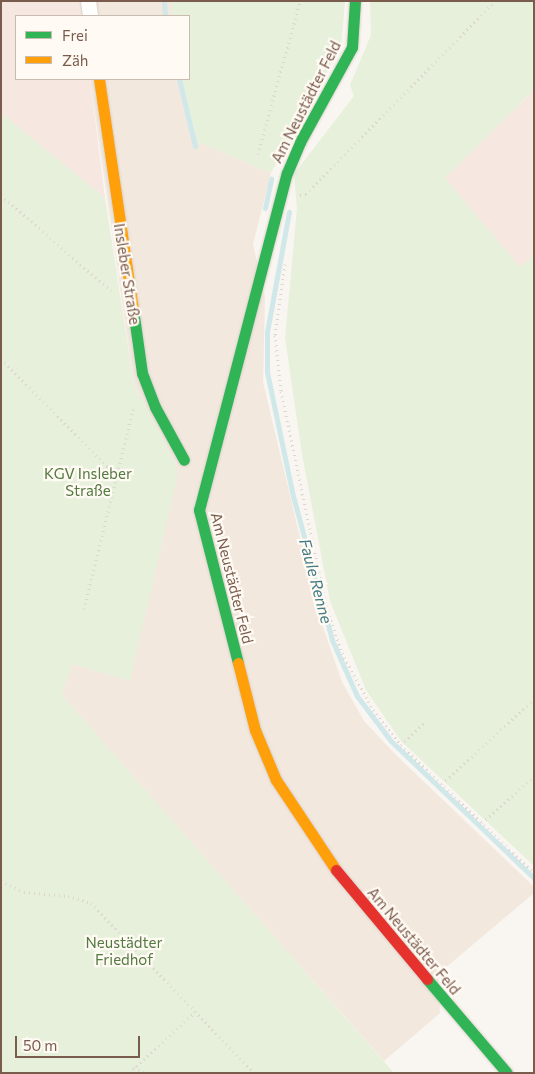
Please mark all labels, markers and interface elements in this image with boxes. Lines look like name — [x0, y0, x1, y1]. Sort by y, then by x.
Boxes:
legend — [15, 15, 190, 80]
text: Frei — [62, 26, 88, 44]
street label: Am Neustädter Feld — [267, 38, 345, 166]
text: Zäh — [62, 51, 88, 69]
street label: Insleber Straße — [110, 222, 144, 326]
park label: KGV Insleber Straße — [44, 464, 132, 499]
street label: Am Neustädter Feld — [207, 510, 257, 646]
water label: Faule Renne — [295, 536, 337, 626]
street label: Am Neustädter Feld — [364, 884, 464, 998]
park label: Neustädter Friedhof — [86, 933, 162, 968]
scale bar — [18, 1026, 142, 1058]
text: 50 m — [23, 1036, 57, 1054]

